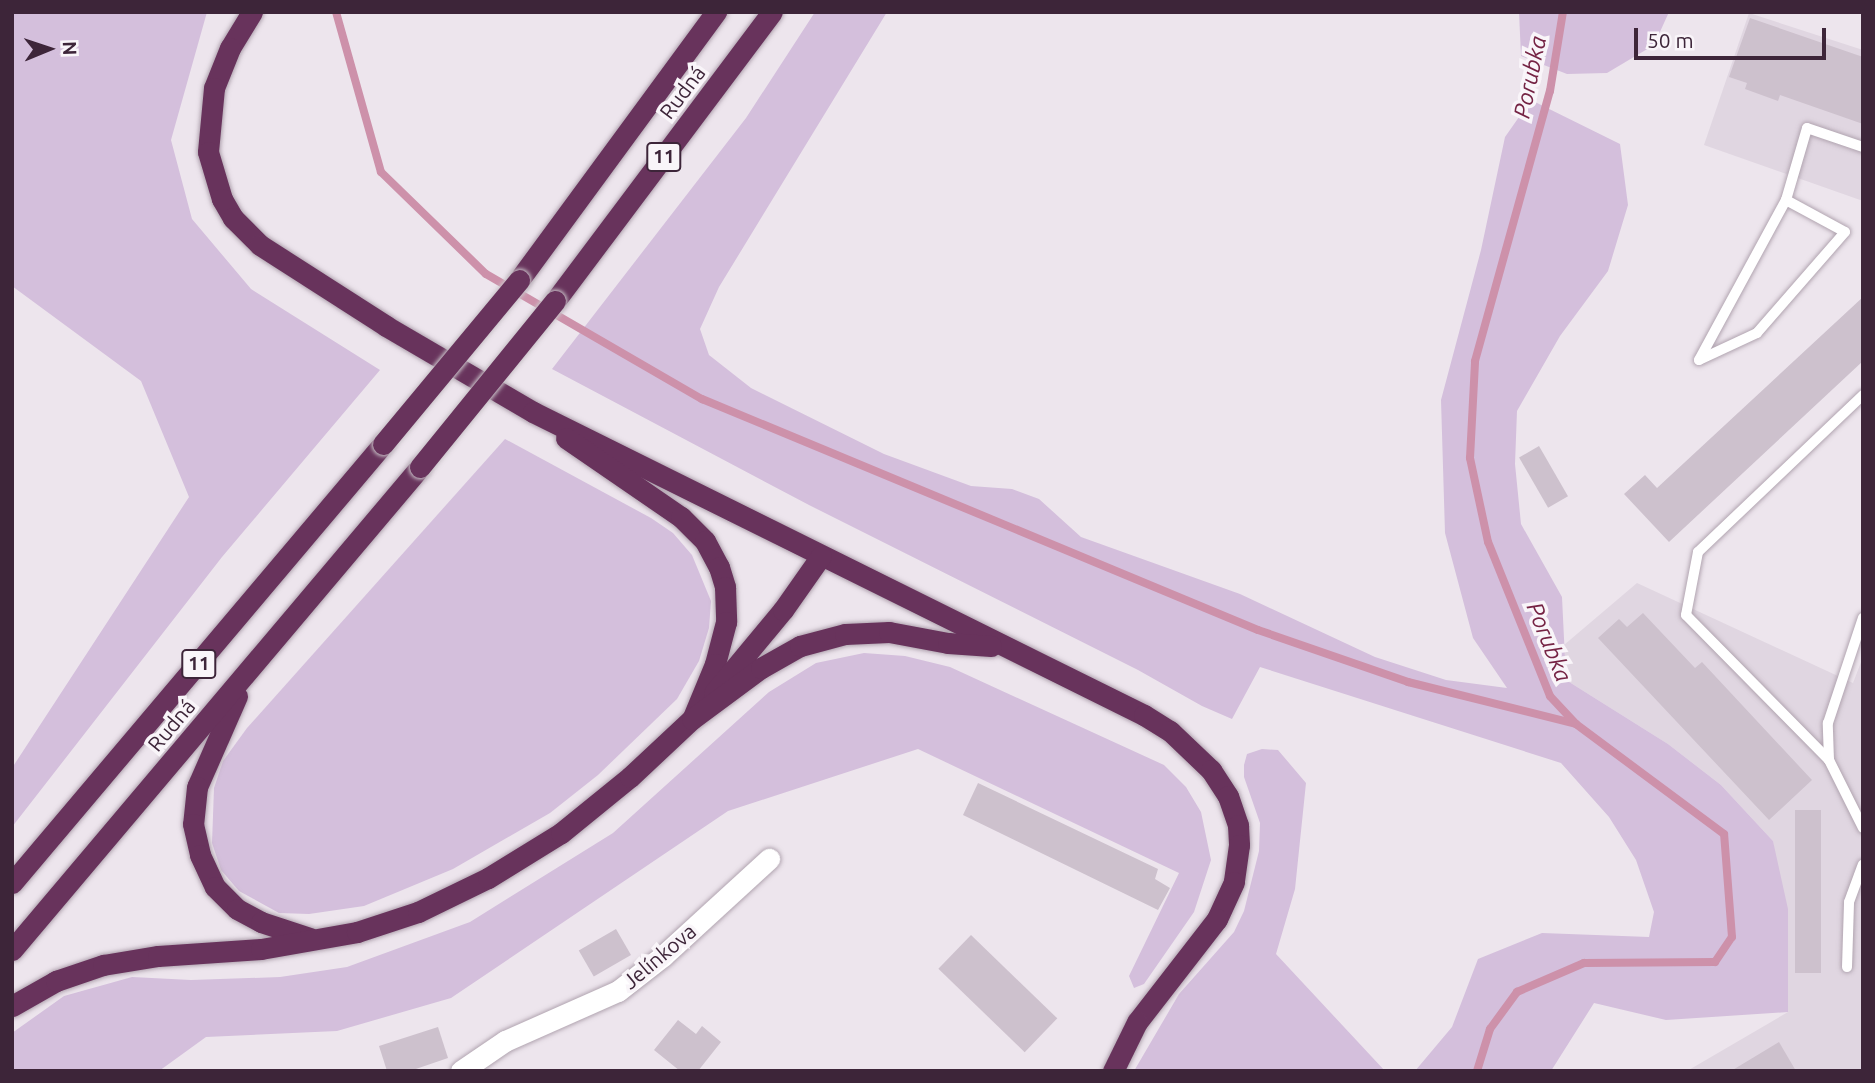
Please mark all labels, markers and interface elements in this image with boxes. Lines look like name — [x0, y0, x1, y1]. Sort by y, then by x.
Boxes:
north arrow — [14, 14, 84, 84]
scale bar — [1637, 14, 1829, 58]
text: 50 m — [1647, 28, 1694, 52]
water label: Porubka — [1508, 33, 1552, 121]
text: N — [59, 41, 81, 56]
street label: Rudná — [654, 60, 710, 124]
road number: 11 — [645, 141, 683, 172]
water label: Porubka — [1521, 598, 1577, 686]
road number: 11 — [180, 649, 218, 680]
street label: Rudná — [142, 694, 200, 756]
street label: Jelínkova — [617, 918, 701, 994]

